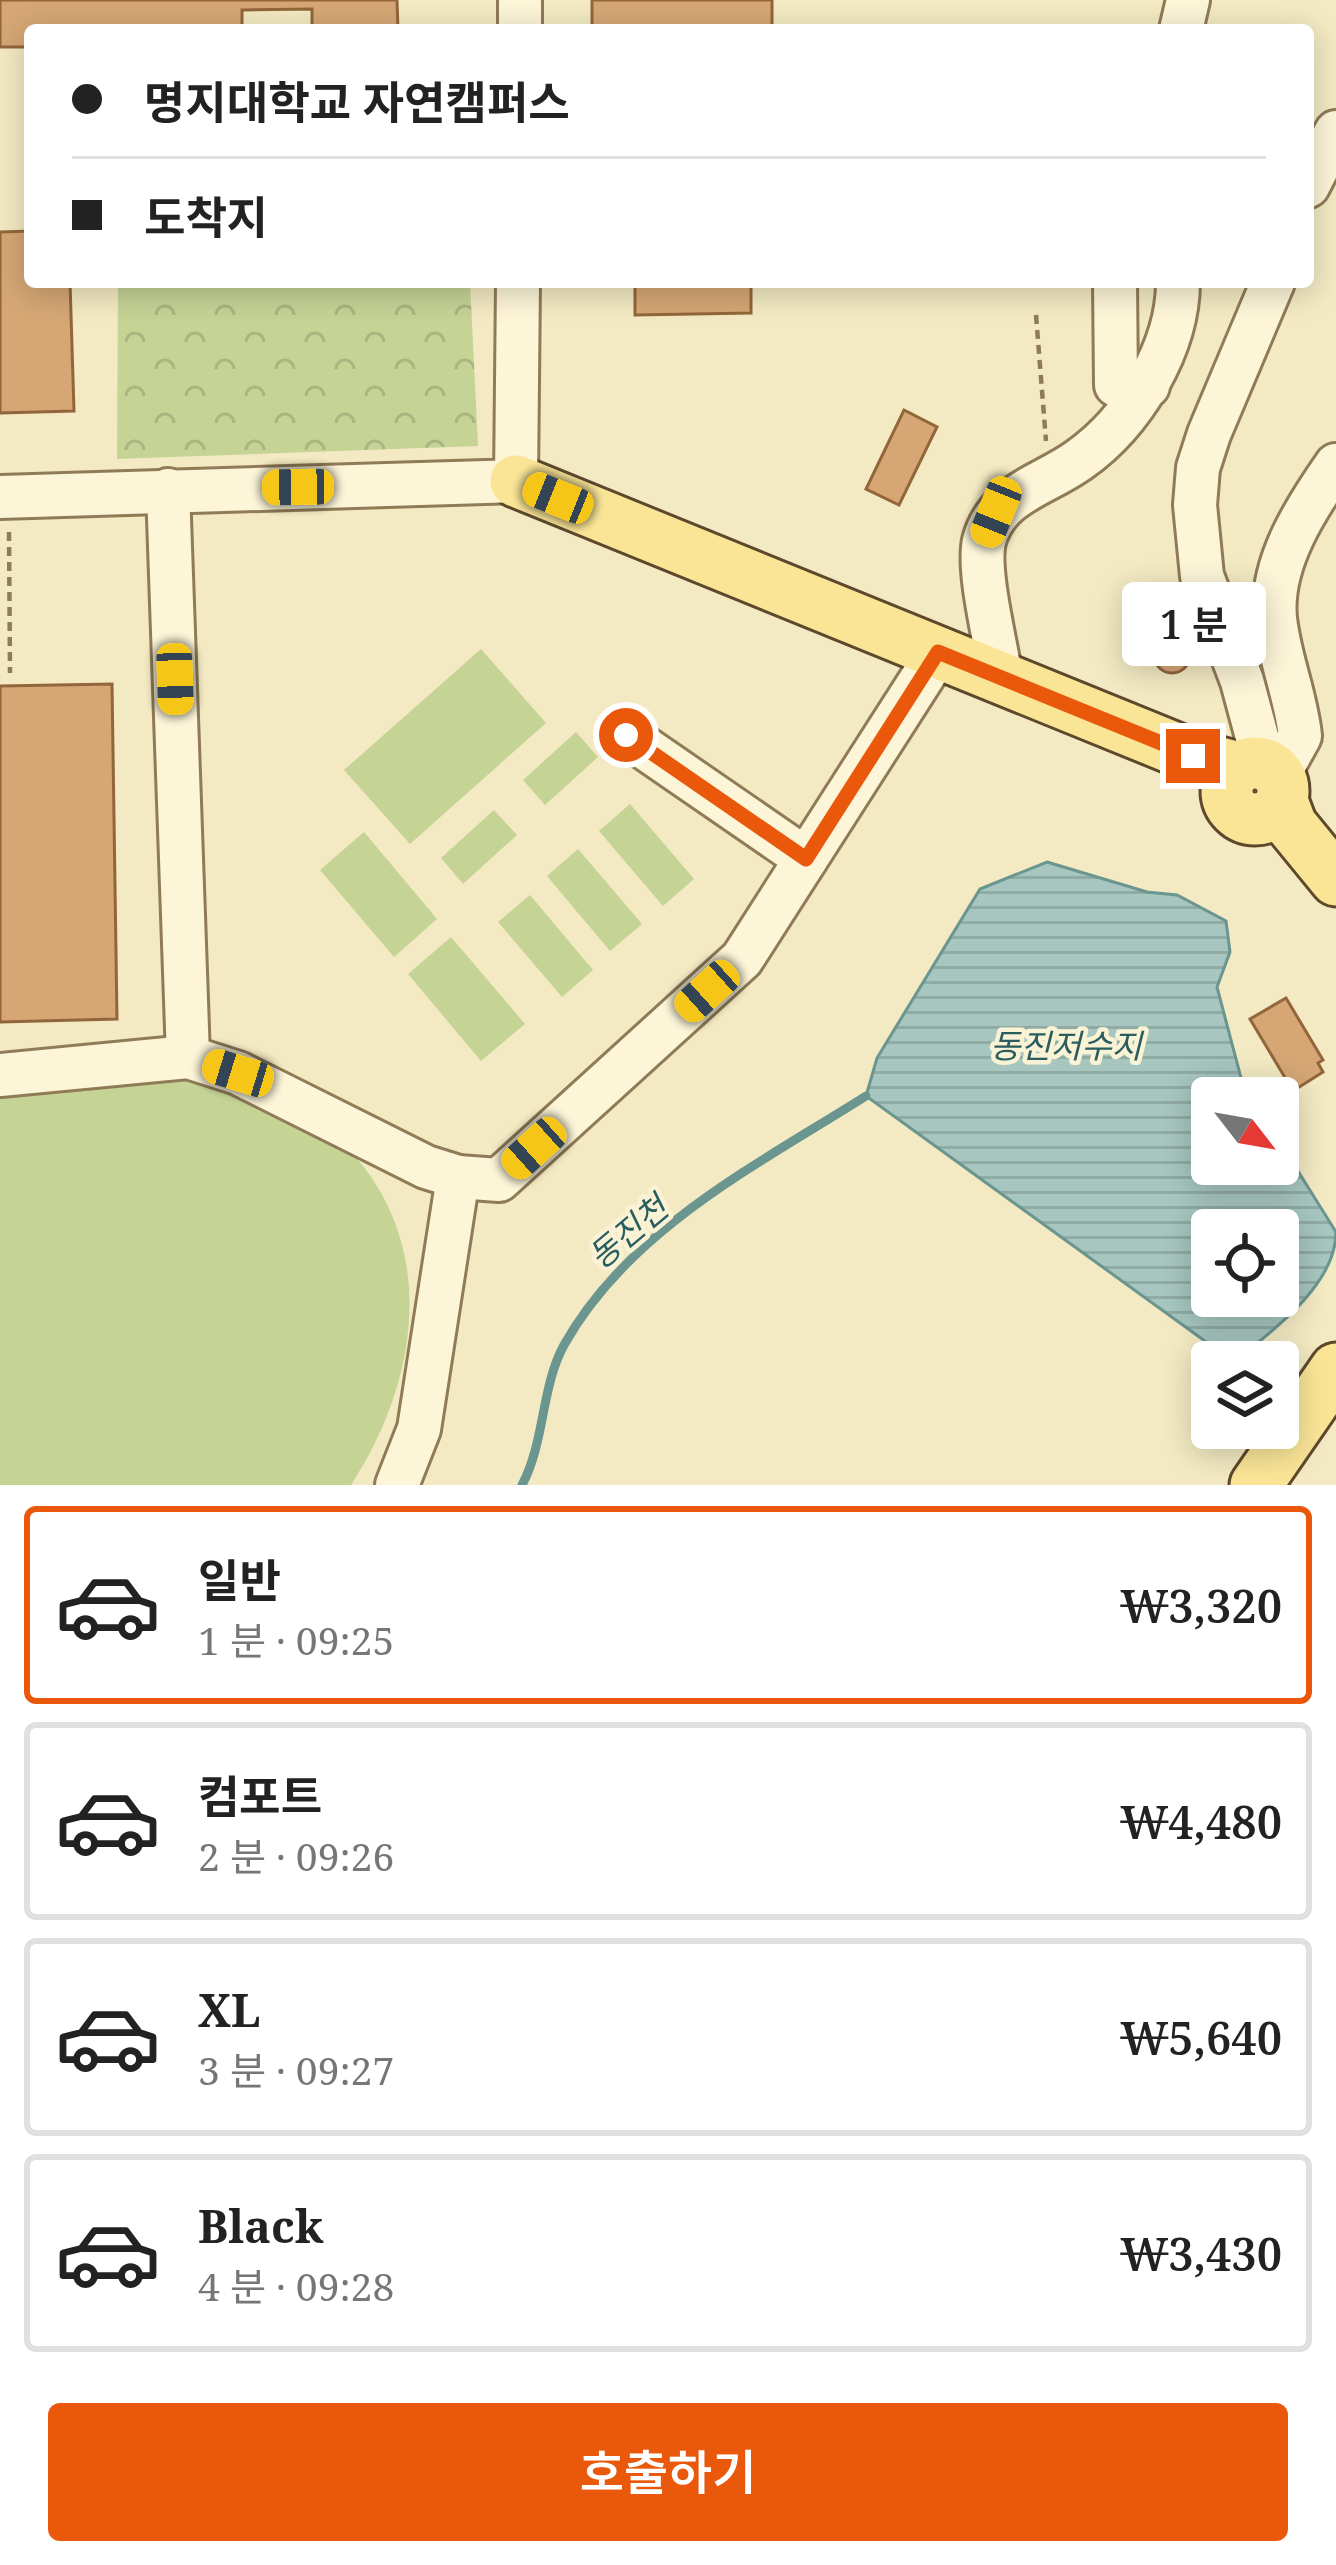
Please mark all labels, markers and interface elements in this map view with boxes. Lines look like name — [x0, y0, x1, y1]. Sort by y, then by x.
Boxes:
text: 명지대학교 자연캠퍼스 — [144, 71, 570, 132]
text: 도착지 — [144, 186, 268, 247]
car — [262, 468, 334, 506]
car — [518, 468, 598, 528]
car — [966, 472, 1026, 552]
callout: 1 분 — [1121, 582, 1265, 666]
text: 1 분 — [1160, 597, 1228, 650]
car — [156, 642, 194, 716]
route start — [599, 708, 653, 762]
route end — [1166, 729, 1220, 783]
car — [668, 954, 746, 1028]
water label: 동진저수지 — [990, 1023, 1145, 1068]
car — [198, 1045, 278, 1101]
north arrow — [1191, 1077, 1299, 1185]
map controls — [1191, 1077, 1299, 1449]
car — [495, 1111, 573, 1185]
water label: 동진천 — [578, 1183, 680, 1278]
button: locate — [1191, 1209, 1299, 1317]
button: layers — [1191, 1341, 1299, 1449]
text: 일반 — [198, 1549, 281, 1610]
icon: car — [54, 1551, 162, 1659]
text: ₩3,320 — [1120, 1575, 1282, 1636]
text: 1 분 · 09:25 — [198, 1613, 394, 1666]
text: 컴포트 — [198, 1765, 322, 1826]
icon: car — [54, 1767, 162, 1875]
text: ₩4,480 — [1120, 1791, 1282, 1852]
text: 2 분 · 09:26 — [198, 1829, 394, 1882]
text: XL — [198, 1979, 260, 2040]
icon: car — [54, 1983, 162, 2091]
text: ₩5,640 — [1120, 2007, 1282, 2068]
text: 3 분 · 09:27 — [198, 2043, 394, 2096]
text: Black — [198, 2195, 323, 2256]
icon: car — [54, 2199, 162, 2307]
text: ₩3,430 — [1120, 2223, 1282, 2284]
text: 4 분 · 09:28 — [198, 2259, 394, 2312]
button: 호출하기 — [48, 2403, 1288, 2541]

